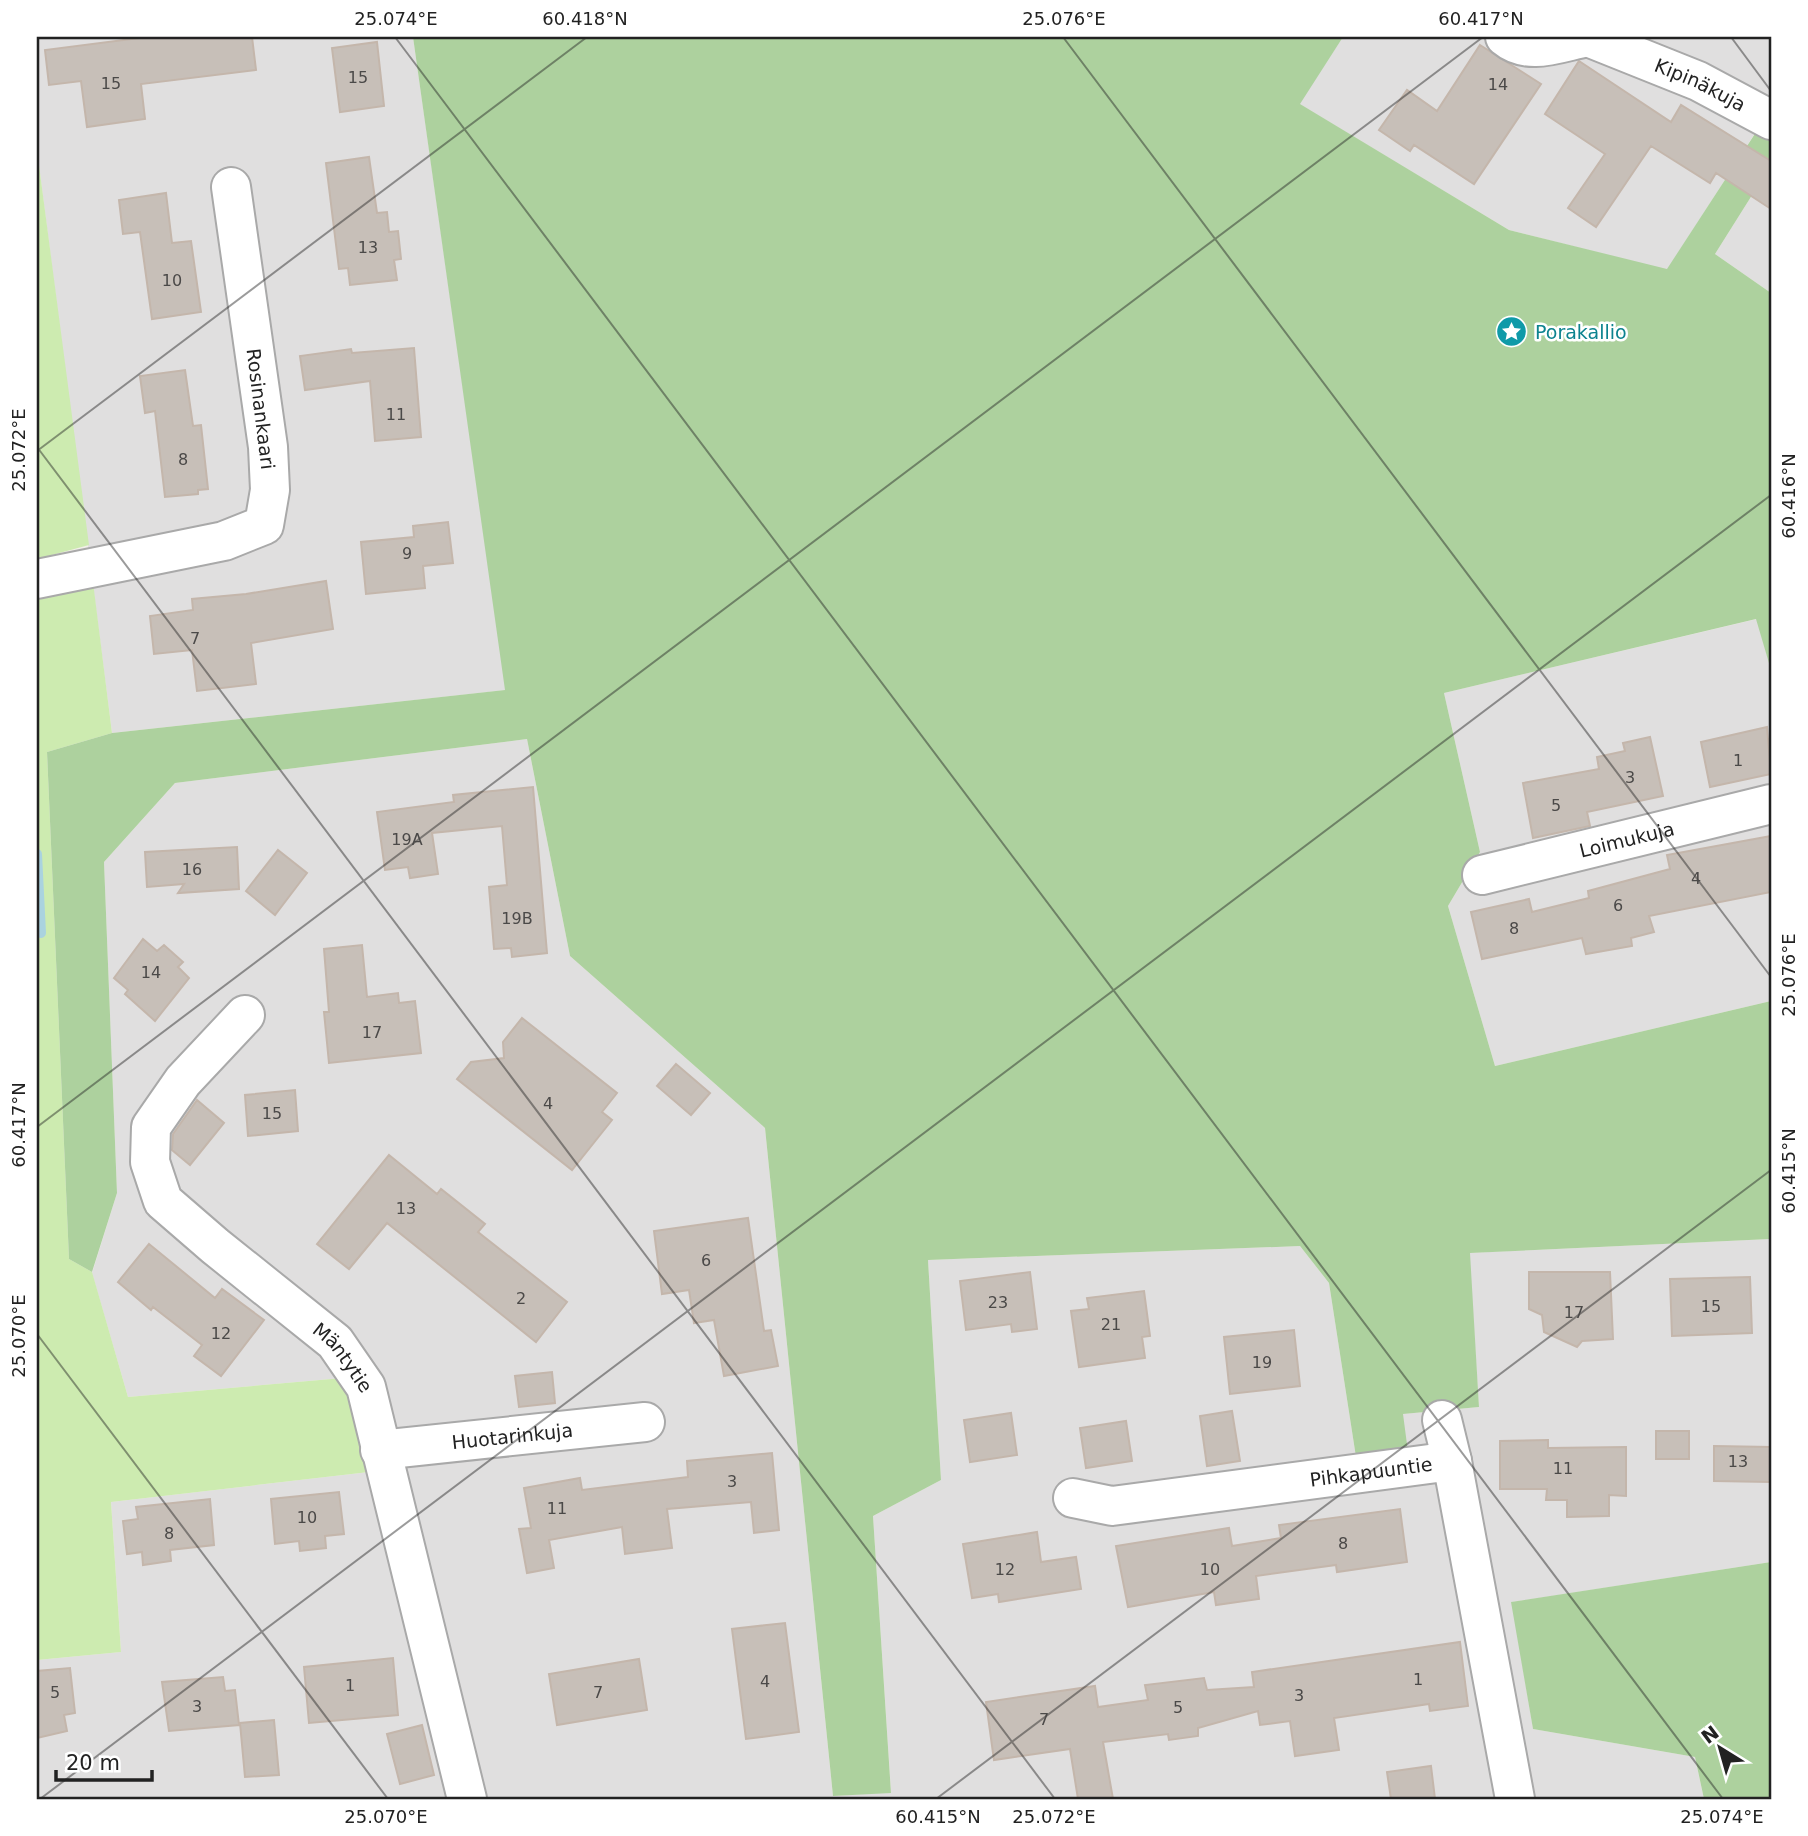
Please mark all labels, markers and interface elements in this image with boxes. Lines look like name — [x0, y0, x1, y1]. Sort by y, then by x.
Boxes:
text: 25.074°E — [354, 8, 438, 29]
text: 60.418°N — [542, 8, 628, 29]
text: 25.076°E — [1022, 8, 1106, 29]
text: 60.417°N — [1438, 8, 1524, 29]
street label: Kipinäkuja — [1652, 54, 1750, 116]
house number: 15 — [348, 68, 368, 87]
house number: 15 — [101, 74, 121, 93]
house number: 14 — [1488, 75, 1508, 94]
house number: 13 — [358, 238, 378, 257]
house number: 10 — [162, 271, 182, 290]
place icon: Porakallio — [1495, 315, 1529, 349]
place label: Porakallio — [1535, 321, 1627, 343]
street label: Rosinankaari — [243, 347, 279, 471]
house number: 11 — [386, 405, 406, 424]
text: 25.072°E — [8, 408, 29, 492]
house number: 8 — [178, 450, 188, 469]
text: 60.416°N — [1778, 453, 1799, 539]
house number: 9 — [402, 544, 412, 563]
house number: 7 — [190, 629, 200, 648]
house number: 1 — [1733, 751, 1743, 770]
house number: 3 — [1625, 768, 1635, 787]
house number: 5 — [1551, 796, 1561, 815]
street label: Loimukuja — [1577, 817, 1676, 862]
house number: 19A — [391, 830, 423, 849]
house number: 16 — [182, 860, 202, 879]
house number: 4 — [1691, 869, 1701, 888]
house number: 6 — [1613, 896, 1623, 915]
house number: 19B — [501, 909, 533, 928]
house number: 8 — [1509, 919, 1519, 938]
text: 25.076°E — [1778, 933, 1799, 1017]
house number: 14 — [141, 963, 161, 982]
house number: 17 — [362, 1023, 382, 1042]
text: 60.417°N — [8, 1082, 29, 1168]
house number: 4 — [543, 1094, 553, 1113]
house number: 15 — [262, 1104, 282, 1123]
text: 60.415°N — [1778, 1128, 1799, 1214]
house number: 13 — [396, 1199, 416, 1218]
house number: 6 — [701, 1251, 711, 1270]
house number: 2 — [516, 1289, 526, 1308]
house number: 23 — [988, 1293, 1008, 1312]
text: 25.070°E — [8, 1294, 29, 1378]
house number: 15 — [1701, 1297, 1721, 1316]
house number: 17 — [1564, 1303, 1584, 1322]
house number: 21 — [1101, 1315, 1121, 1334]
street label: Mäntytie — [309, 1318, 377, 1396]
house number: 12 — [211, 1324, 231, 1343]
house number: 19 — [1252, 1353, 1272, 1372]
street label: Huotarinkuja — [451, 1419, 574, 1453]
house number: 13 — [1728, 1452, 1748, 1471]
street label: Pihkapuuntie — [1308, 1453, 1434, 1491]
house number: 11 — [1553, 1459, 1573, 1478]
house number: 3 — [727, 1472, 737, 1491]
house number: 11 — [547, 1499, 567, 1518]
house number: 10 — [297, 1508, 317, 1527]
house number: 8 — [164, 1524, 174, 1543]
house number: 8 — [1338, 1534, 1348, 1553]
house number: 12 — [995, 1560, 1015, 1579]
house number: 10 — [1200, 1560, 1220, 1579]
house number: 1 — [1413, 1670, 1423, 1689]
house number: 4 — [760, 1672, 770, 1691]
house number: 1 — [345, 1676, 355, 1695]
house number: 5 — [50, 1683, 60, 1702]
house number: 7 — [593, 1683, 603, 1702]
house number: 3 — [1294, 1686, 1304, 1705]
house number: 3 — [192, 1697, 202, 1716]
house number: 5 — [1173, 1698, 1183, 1717]
house number: 7 — [1039, 1710, 1049, 1729]
north arrow — [1686, 1714, 1756, 1784]
text: N — [1697, 1721, 1723, 1748]
scale bar — [56, 1738, 152, 1782]
text: 20 m — [66, 1751, 120, 1775]
text: 25.070°E — [344, 1806, 428, 1827]
text: 60.415°N — [895, 1806, 981, 1827]
text: 25.072°E — [1012, 1806, 1096, 1827]
text: 25.074°E — [1680, 1806, 1764, 1827]

